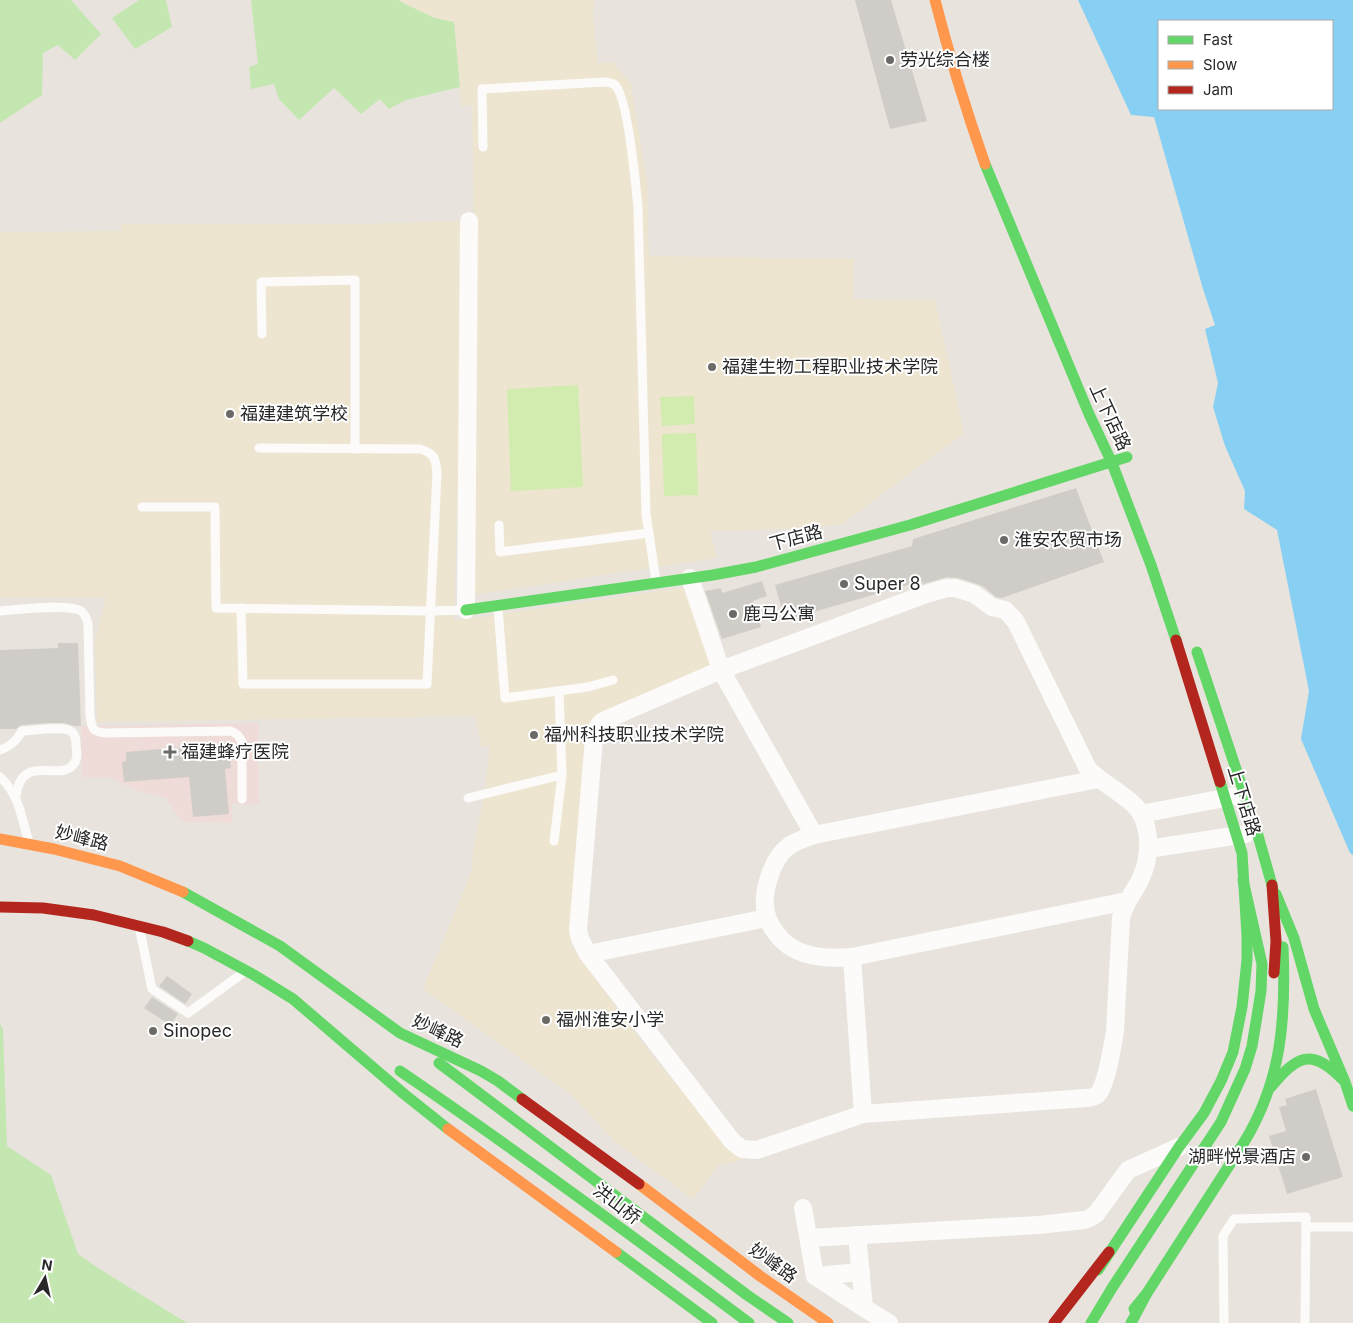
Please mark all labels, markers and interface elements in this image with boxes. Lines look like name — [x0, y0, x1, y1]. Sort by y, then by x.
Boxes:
legend — [1158, 20, 1333, 110]
text: Fast — [1203, 30, 1233, 49]
place label: 劳光综合楼 — [900, 49, 990, 70]
marker: 劳光综合楼 — [884, 54, 896, 66]
text: Slow — [1203, 55, 1237, 74]
text: Jam — [1203, 80, 1233, 99]
place label: 福建生物工程职业技术学院 — [722, 356, 938, 377]
marker: 福建生物工程职业技术学院 — [706, 361, 718, 373]
street label: 上下店路 — [1086, 380, 1135, 454]
place label: 福建建筑学校 — [240, 403, 348, 424]
marker: 福建建筑学校 — [224, 408, 236, 420]
street label: 下店路 — [767, 520, 825, 555]
place label: 淮安农贸市场 — [1014, 529, 1122, 550]
marker: 淮安农贸市场 — [998, 534, 1010, 546]
place label: Super 8 — [854, 573, 921, 594]
marker: Super 8 — [838, 578, 850, 590]
place label: 鹿马公寓 — [743, 603, 815, 624]
marker: 鹿马公寓 — [727, 608, 739, 620]
place label: 福州科技职业技术学院 — [544, 724, 724, 745]
marker: 福州科技职业技术学院 — [528, 729, 540, 741]
place label: 福建蜂疗医院 — [181, 741, 289, 762]
marker: 福建蜂疗医院 — [163, 745, 177, 759]
street label: 上下店路 — [1224, 763, 1265, 838]
street label: 妙峰路 — [53, 821, 111, 854]
place label: 福州淮安小学 — [556, 1009, 664, 1030]
street label: 妙峰路 — [409, 1010, 467, 1051]
marker: 福州淮安小学 — [540, 1014, 552, 1026]
place label: Sinopec — [163, 1020, 232, 1041]
marker: Sinopec — [147, 1025, 159, 1037]
place label: 湖畔悦景酒店 — [1188, 1146, 1296, 1167]
marker: 湖畔悦景酒店 — [1300, 1151, 1312, 1163]
street label: 洪山桥 — [589, 1179, 645, 1228]
street label: 妙峰路 — [745, 1238, 801, 1287]
north arrow — [20, 1253, 70, 1303]
text: N — [41, 1255, 54, 1274]

